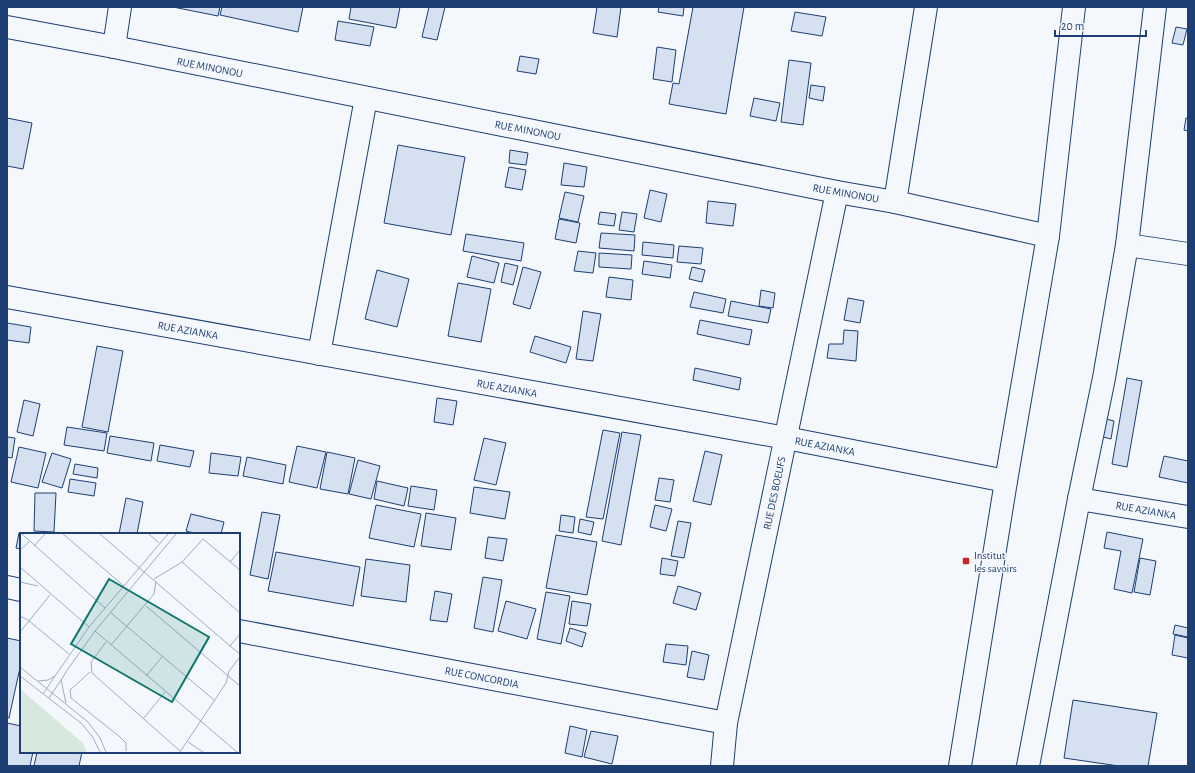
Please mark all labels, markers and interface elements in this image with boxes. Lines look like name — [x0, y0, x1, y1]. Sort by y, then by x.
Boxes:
scale bar — [1055, 12, 1146, 38]
text: 20 m — [1061, 20, 1084, 32]
street label: RUE MINONOU — [176, 56, 244, 79]
street label: RUE MINONOU — [494, 119, 562, 142]
street label: RUE MINONOU — [812, 182, 880, 205]
street label: RUE AZIANKA — [157, 320, 220, 341]
street label: RUE AZIANKA — [476, 378, 539, 399]
street label: RUE AZIANKA — [794, 435, 857, 458]
street label: RUE DES BOEUFS — [761, 456, 788, 531]
street label: RUE AZIANKA — [1115, 500, 1178, 521]
inset map — [20, 533, 240, 753]
place label: Institut les savoirs — [974, 550, 1017, 574]
marker: Institut les savoirs — [961, 556, 971, 566]
street label: RUE CONCORDIA — [444, 665, 520, 690]

